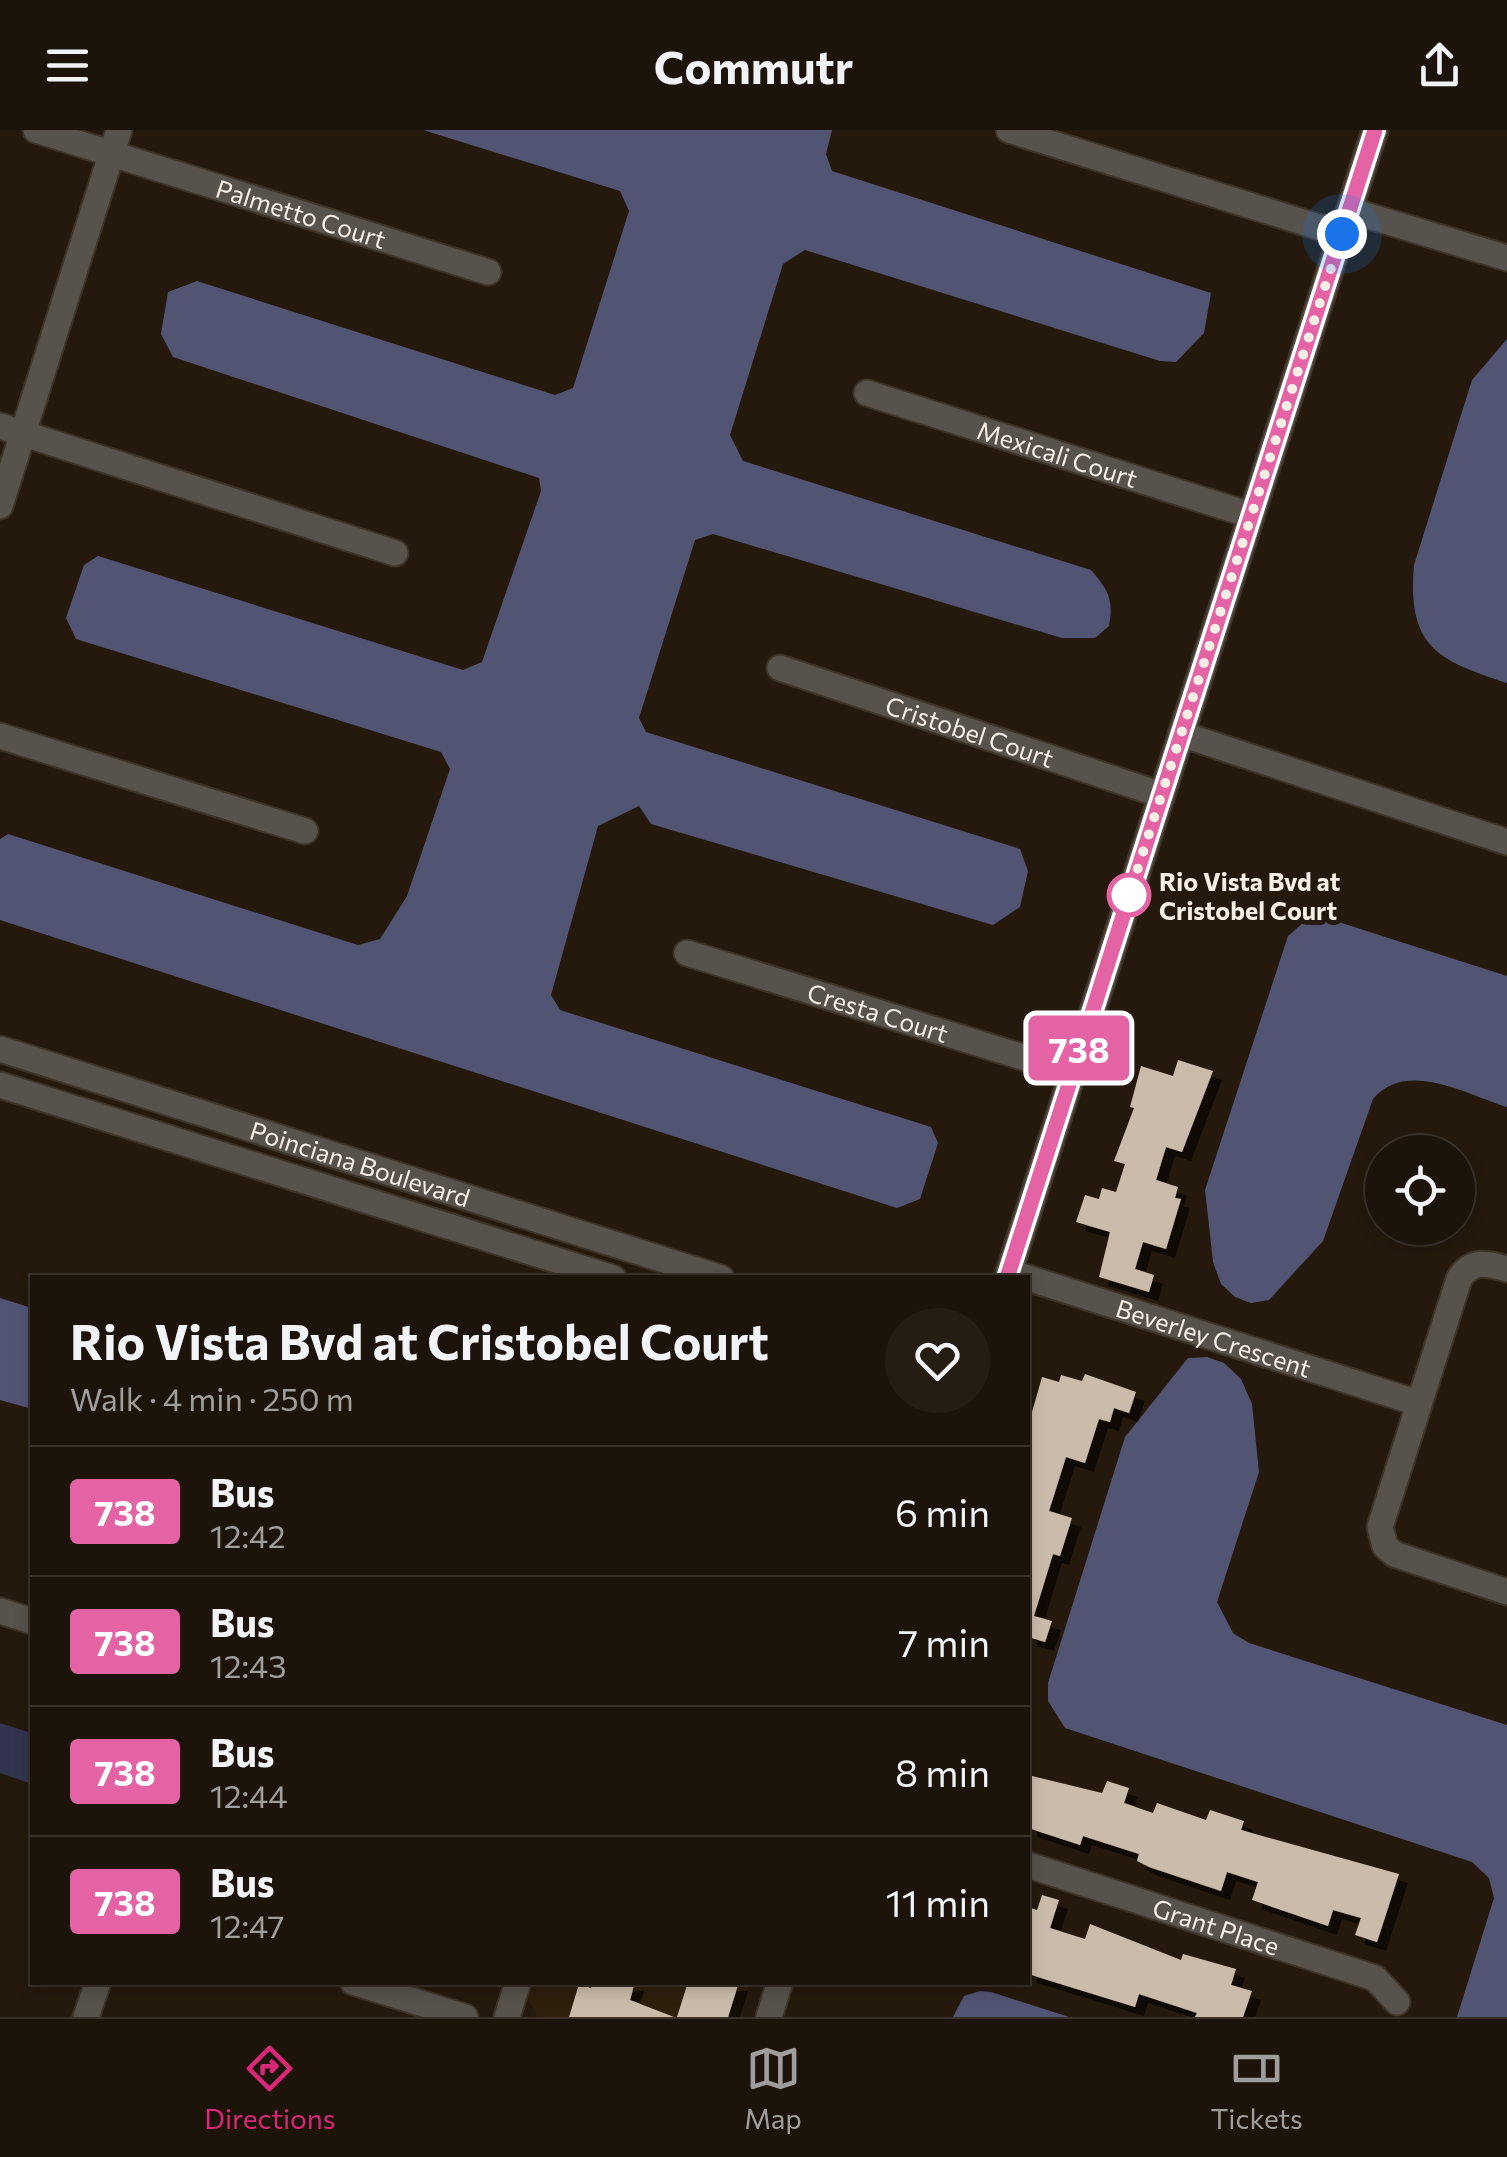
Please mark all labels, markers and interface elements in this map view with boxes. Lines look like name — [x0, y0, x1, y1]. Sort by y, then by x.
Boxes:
icon: menu — [40, 38, 95, 93]
text: Commutr — [654, 38, 853, 93]
icon: share — [1412, 38, 1467, 93]
street label: Palmetto Court — [213, 173, 390, 254]
your location — [1317, 209, 1367, 259]
street label: Mexicali Court — [974, 414, 1141, 493]
street label: Cristobel Court — [882, 689, 1058, 773]
place label: Rio Vista Bvd at Cristobel Court — [1159, 866, 1340, 925]
marker: Rio Vista Bvd at Cristobel Court — [1108, 874, 1150, 916]
street label: Cresta Court — [804, 976, 952, 1048]
line badge: 738 — [1022, 1016, 1136, 1080]
text: 738 — [1048, 1027, 1110, 1070]
street label: Poinciana Boulevard — [247, 1114, 474, 1212]
map controls — [1365, 1135, 1475, 1245]
button: locate — [1365, 1135, 1475, 1245]
street label: Beverley Crescent — [1112, 1292, 1315, 1383]
button: heart — [885, 1308, 990, 1413]
text: Rio Vista Bvd at Cristobel Court — [70, 1311, 769, 1370]
text: Walk · 4 min · 250 m — [70, 1378, 354, 1418]
text: Bus — [210, 1468, 275, 1515]
text: 6 min — [895, 1488, 990, 1535]
text: 738 — [94, 1490, 156, 1533]
text: 12:42 — [210, 1515, 285, 1555]
text: Bus — [210, 1598, 275, 1645]
text: 7 min — [898, 1618, 990, 1665]
text: 738 — [94, 1620, 156, 1663]
text: 12:43 — [210, 1645, 286, 1685]
text: Bus — [210, 1728, 275, 1775]
text: 8 min — [895, 1748, 990, 1795]
text: 738 — [94, 1750, 156, 1793]
text: 12:44 — [210, 1775, 287, 1815]
text: Bus — [210, 1858, 275, 1905]
text: 11 min — [886, 1878, 990, 1925]
text: 738 — [94, 1880, 156, 1923]
street label: Grant Place — [1149, 1892, 1283, 1961]
text: 12:47 — [210, 1905, 284, 1945]
tab: Directions — [204, 2041, 336, 2135]
tab: Map — [744, 2041, 802, 2135]
tab: Tickets — [1210, 2041, 1303, 2135]

